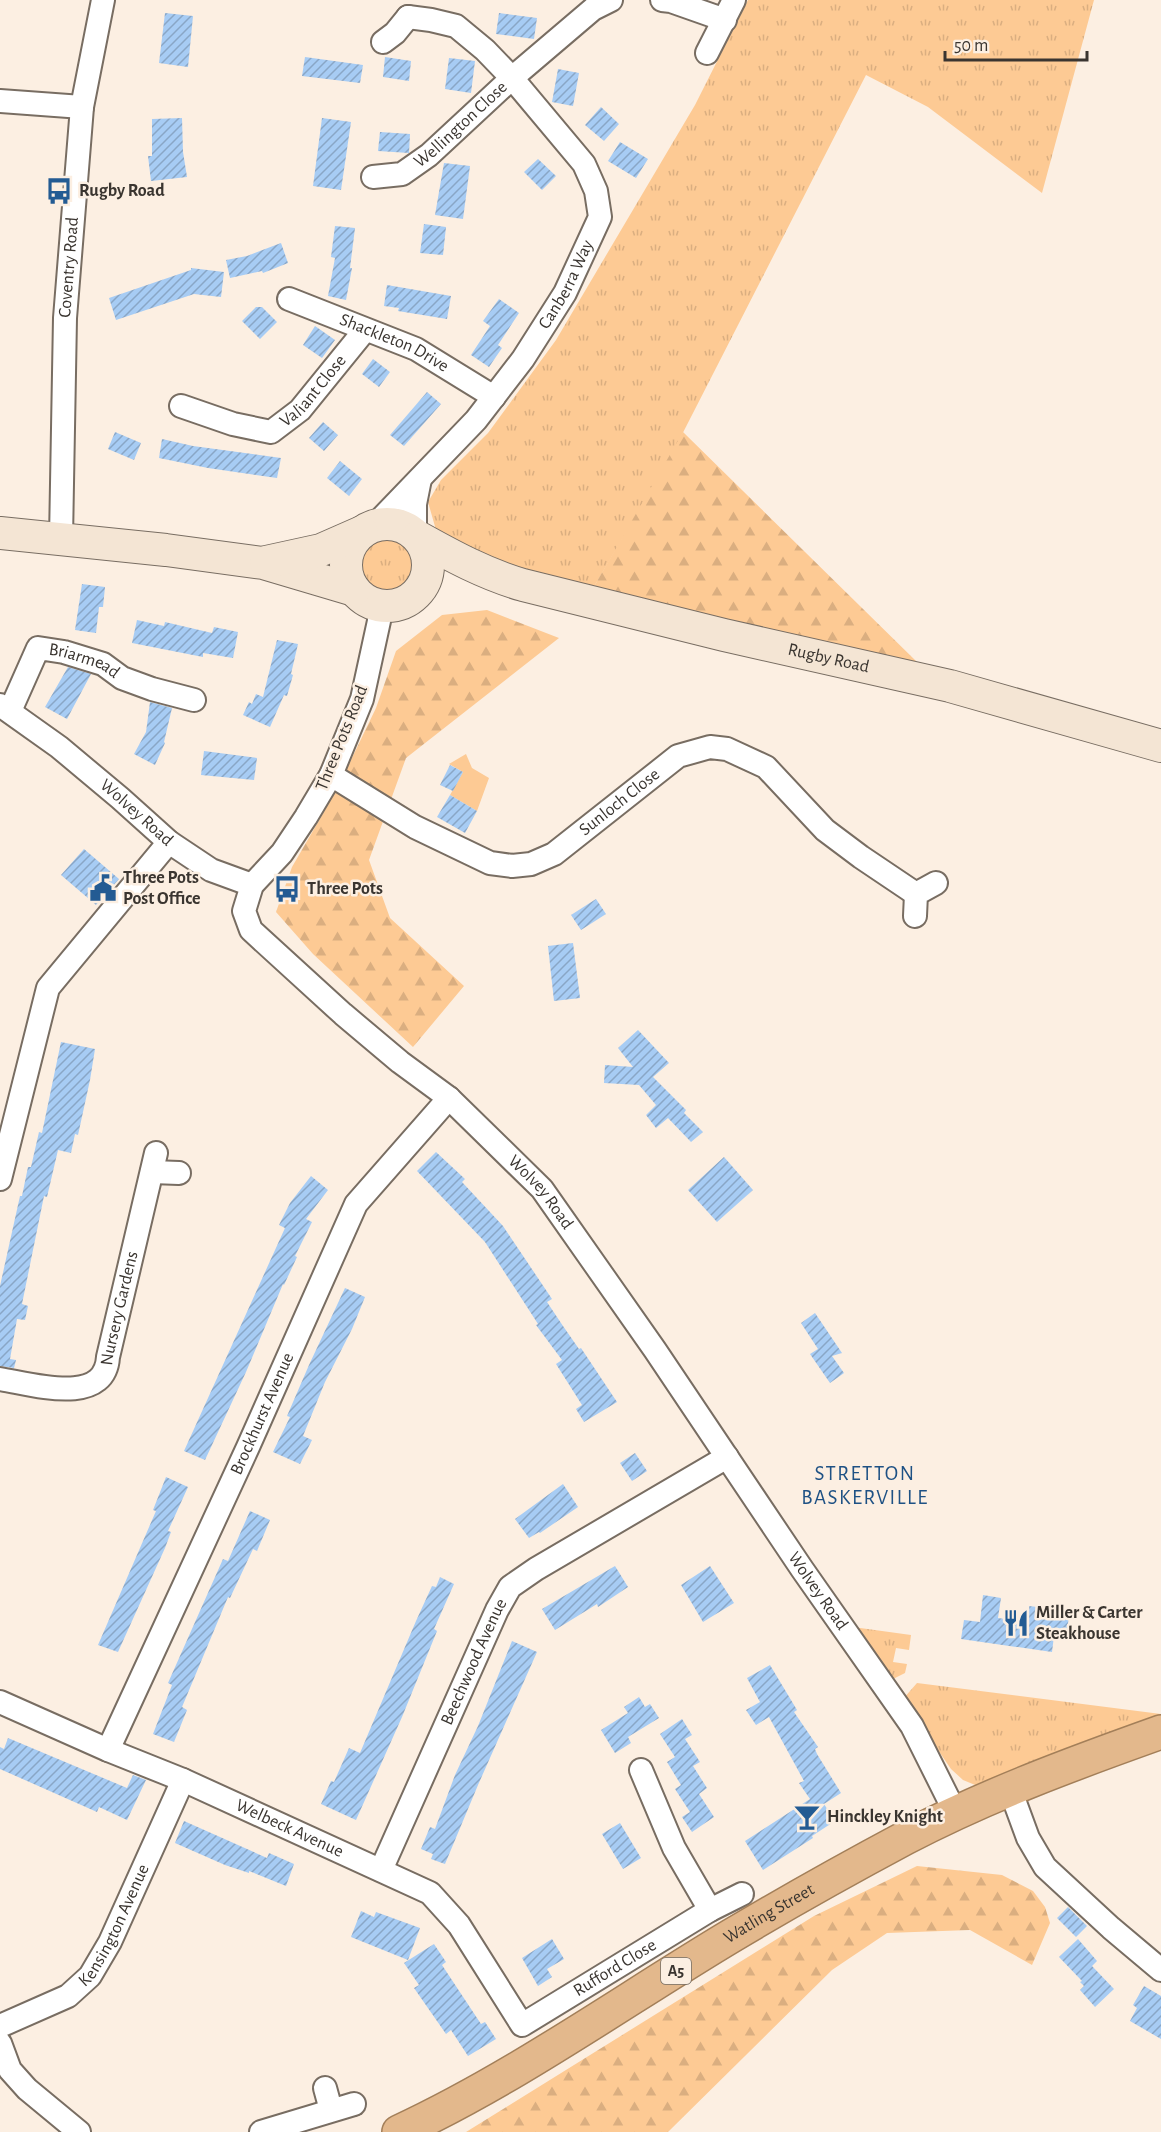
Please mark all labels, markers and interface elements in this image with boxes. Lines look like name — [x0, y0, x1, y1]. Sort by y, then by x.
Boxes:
scale bar — [945, 24, 1088, 62]
text: 50 m — [954, 37, 988, 55]
street label: Wellington Close — [411, 78, 511, 171]
bus stop icon: Rugby Road — [44, 176, 74, 206]
place label: Rugby Road — [79, 182, 165, 200]
street label: Coventry Road — [56, 216, 82, 318]
street label: Canberra Way — [535, 237, 597, 332]
street label: Shackleton Drive — [337, 311, 452, 376]
street label: Valiant Close — [277, 352, 350, 431]
street label: Briarmead — [48, 641, 123, 682]
street label: Rugby Road — [786, 641, 871, 677]
street label: Three Pots Road — [313, 683, 371, 793]
street label: Sunloch Close — [576, 765, 663, 839]
street label: Wolvey Road — [96, 776, 176, 850]
place label: Three Pots Post Office — [123, 869, 201, 908]
public building icon: Three Pots Post Office — [88, 873, 118, 903]
bus stop icon: Three Pots — [272, 874, 302, 904]
place label: Three Pots — [307, 880, 383, 898]
street label: Wolvey Road — [504, 1152, 576, 1233]
street label: Nursery Gardens — [98, 1249, 142, 1367]
street label: Brockhurst Avenue — [227, 1350, 298, 1478]
district label: STRETTON BASKERVILLE — [801, 1463, 929, 1508]
street label: Wolvey Road — [784, 1549, 851, 1634]
street label: Beechwood Avenue — [438, 1596, 511, 1728]
place label: Miller & Carter Steakhouse — [1036, 1604, 1143, 1643]
restaurant icon: Miller & Carter Steakhouse — [1001, 1608, 1031, 1638]
street label: Welbeck Avenue — [233, 1796, 346, 1861]
bar icon: Hinckley Knight — [792, 1802, 822, 1832]
place label: Hinckley Knight — [827, 1808, 943, 1826]
street label: Kensington Avenue — [75, 1862, 153, 1990]
street label: Watling Street — [721, 1880, 818, 1947]
street label: Rufford Close — [570, 1936, 660, 2000]
road number: A5 — [661, 1958, 691, 1984]

